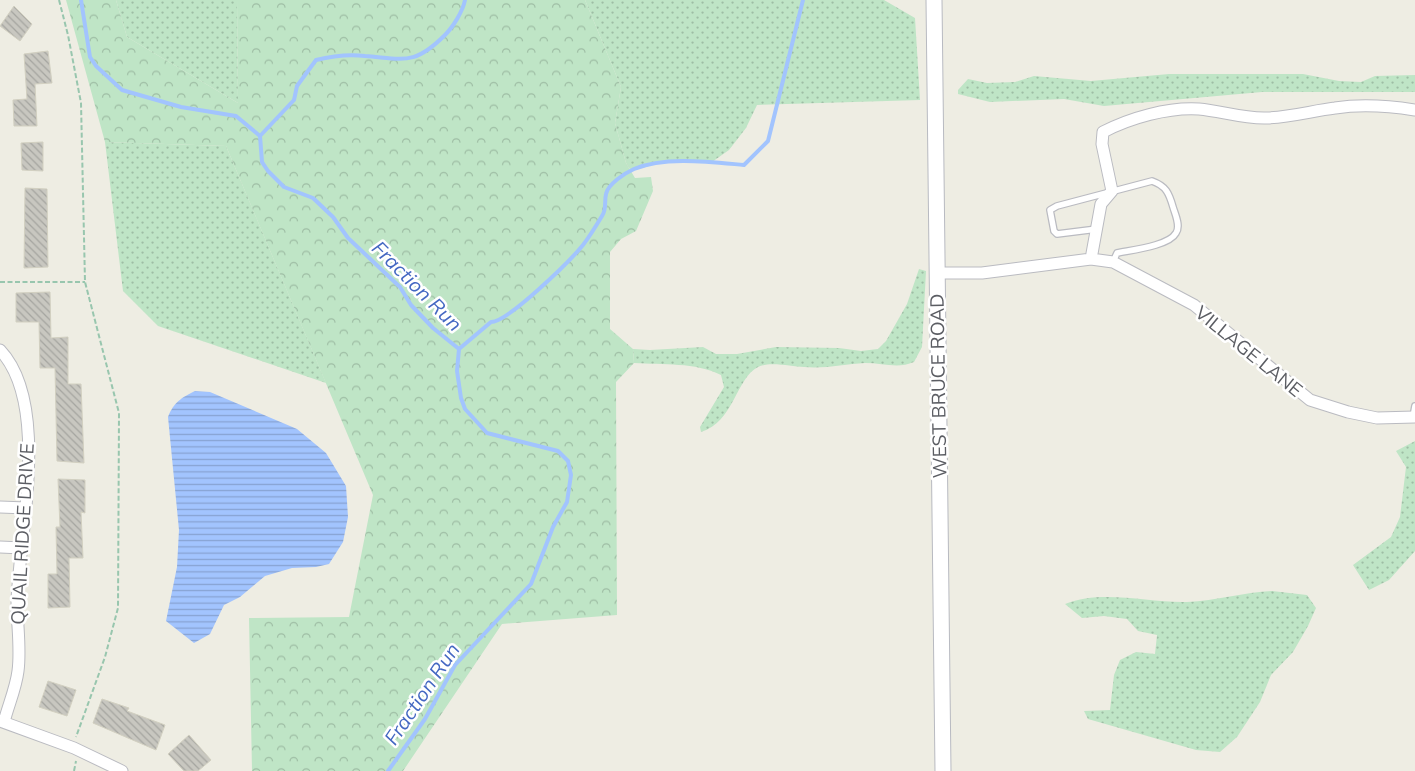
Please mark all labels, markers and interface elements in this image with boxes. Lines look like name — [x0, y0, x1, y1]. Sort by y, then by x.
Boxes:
water label: Fraction Run — [367, 235, 468, 336]
street label: WEST BRUCE ROAD — [924, 293, 952, 479]
street label: VILLAGE LANE — [1190, 300, 1308, 402]
street label: QUAIL RIDGE DRIVE — [5, 443, 39, 625]
water label: Fraction Run — [378, 638, 465, 749]

